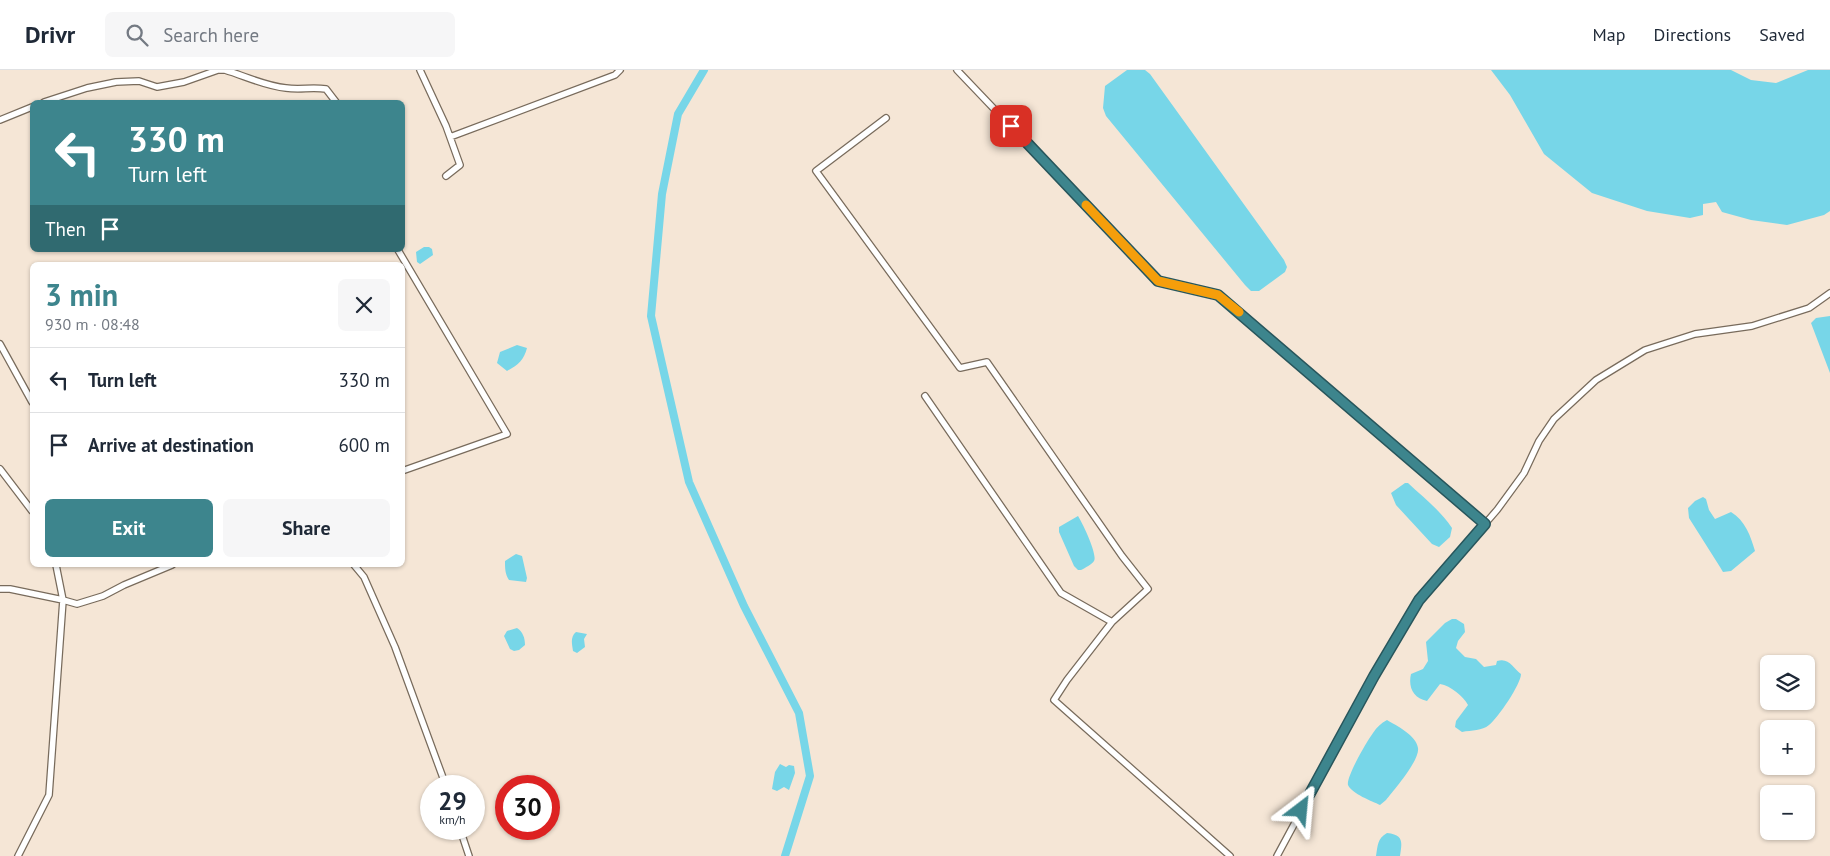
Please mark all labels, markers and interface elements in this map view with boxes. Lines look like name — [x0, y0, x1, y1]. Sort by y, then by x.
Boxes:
search box — [105, 12, 455, 57]
text: Drivr — [25, 19, 75, 50]
icon: search — [123, 21, 151, 49]
text: Search here — [163, 23, 259, 47]
text: Map — [1593, 23, 1625, 46]
text: Directions — [1653, 23, 1731, 46]
text: Saved — [1759, 23, 1805, 46]
pin — [990, 105, 1032, 147]
icon: arrive — [997, 112, 1025, 140]
text: 330 m — [128, 116, 225, 162]
icon: left — [45, 120, 110, 185]
text: Turn left — [128, 160, 207, 188]
icon: arrive — [96, 215, 124, 243]
text: Then — [45, 217, 86, 241]
text: 3 min — [45, 275, 118, 314]
button: close — [338, 279, 390, 331]
text: 930 m · 08:48 — [45, 314, 140, 334]
icon: left — [45, 366, 73, 394]
text: Turn left — [88, 368, 157, 392]
text: 330 m — [338, 368, 390, 392]
icon: arrive — [45, 431, 73, 459]
text: Arrive at destination — [88, 433, 254, 457]
text: 600 m — [338, 433, 390, 457]
button: Exit — [45, 499, 213, 557]
button: Share — [223, 499, 390, 557]
map controls — [1760, 655, 1815, 840]
button: layers — [1760, 655, 1815, 710]
button: + — [1760, 720, 1815, 775]
speed limit sign: 30 — [495, 775, 560, 840]
position arrow — [1274, 783, 1326, 835]
text: 29 — [438, 785, 467, 817]
button: − — [1760, 785, 1815, 840]
text: km/h — [439, 812, 466, 827]

